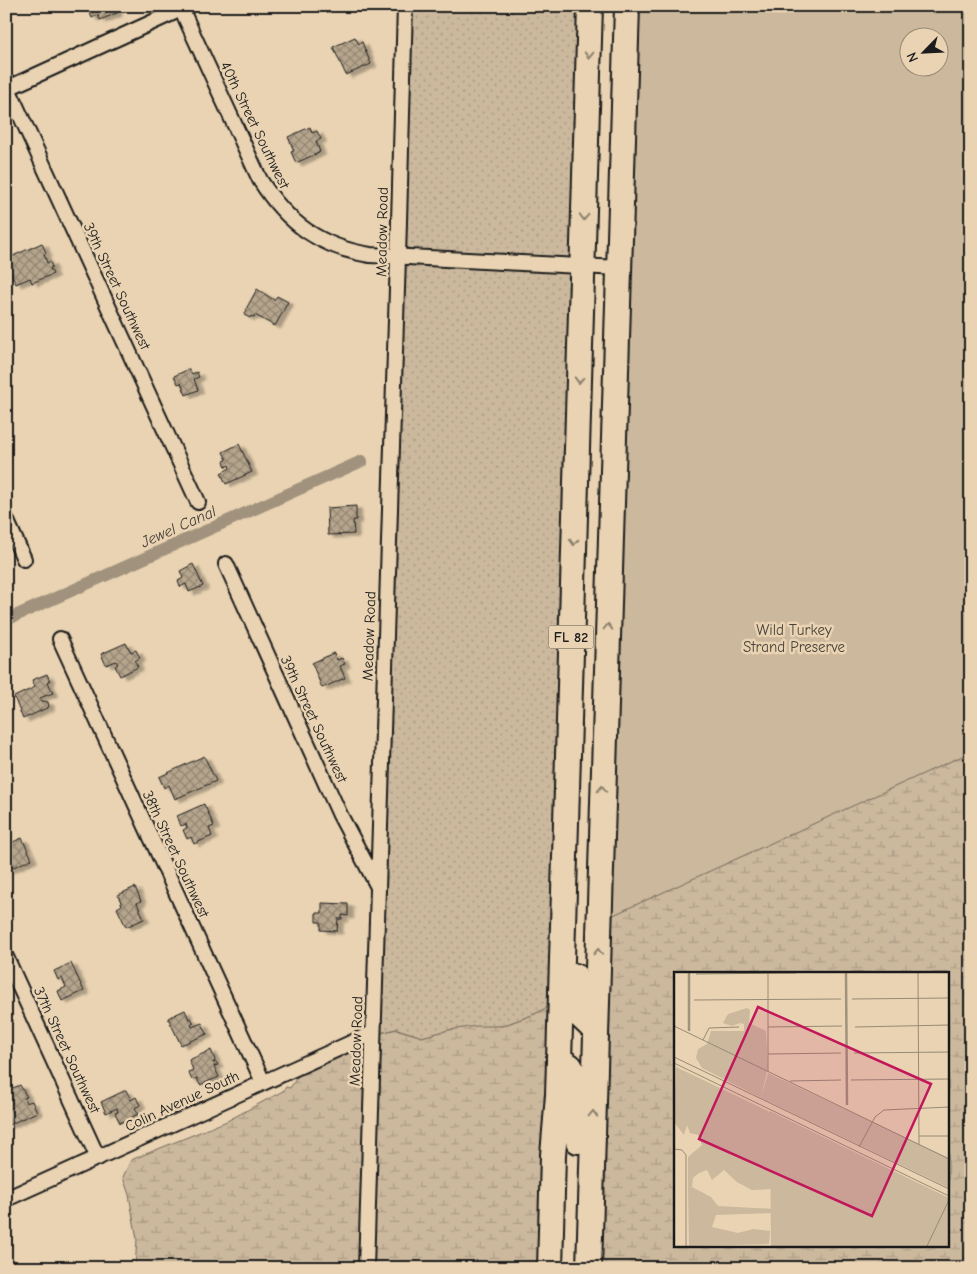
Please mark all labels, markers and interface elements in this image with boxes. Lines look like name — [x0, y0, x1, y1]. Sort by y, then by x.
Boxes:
north arrow — [900, 28, 950, 78]
text: N — [903, 49, 922, 65]
one-way arrow — [583, 51, 594, 59]
street label: 40th Street Southwest — [216, 58, 294, 192]
street label: Meadow Road — [372, 187, 392, 277]
one-way arrow — [578, 214, 589, 222]
street label: 39th Street Southwest — [80, 219, 155, 353]
one-way arrow — [574, 376, 584, 384]
water label: Jewel Canal — [137, 502, 219, 552]
one-way arrow — [569, 539, 579, 547]
street label: Meadow Road — [358, 591, 380, 681]
park label: Wild Turkey Strand Preserve — [743, 621, 845, 656]
one-way arrow — [602, 623, 613, 631]
road number: FL 82 — [548, 626, 594, 649]
street label: 39th Street Southwest — [277, 652, 352, 786]
one-way arrow — [597, 785, 608, 793]
street label: 38th Street Southwest — [139, 788, 214, 921]
one-way arrow — [593, 947, 603, 955]
inset map — [674, 972, 950, 1246]
street label: 37th Street Southwest — [30, 984, 105, 1117]
street label: Meadow Road — [345, 996, 367, 1086]
street label: Colin Avenue South — [122, 1067, 242, 1135]
one-way arrow — [588, 1110, 599, 1118]

